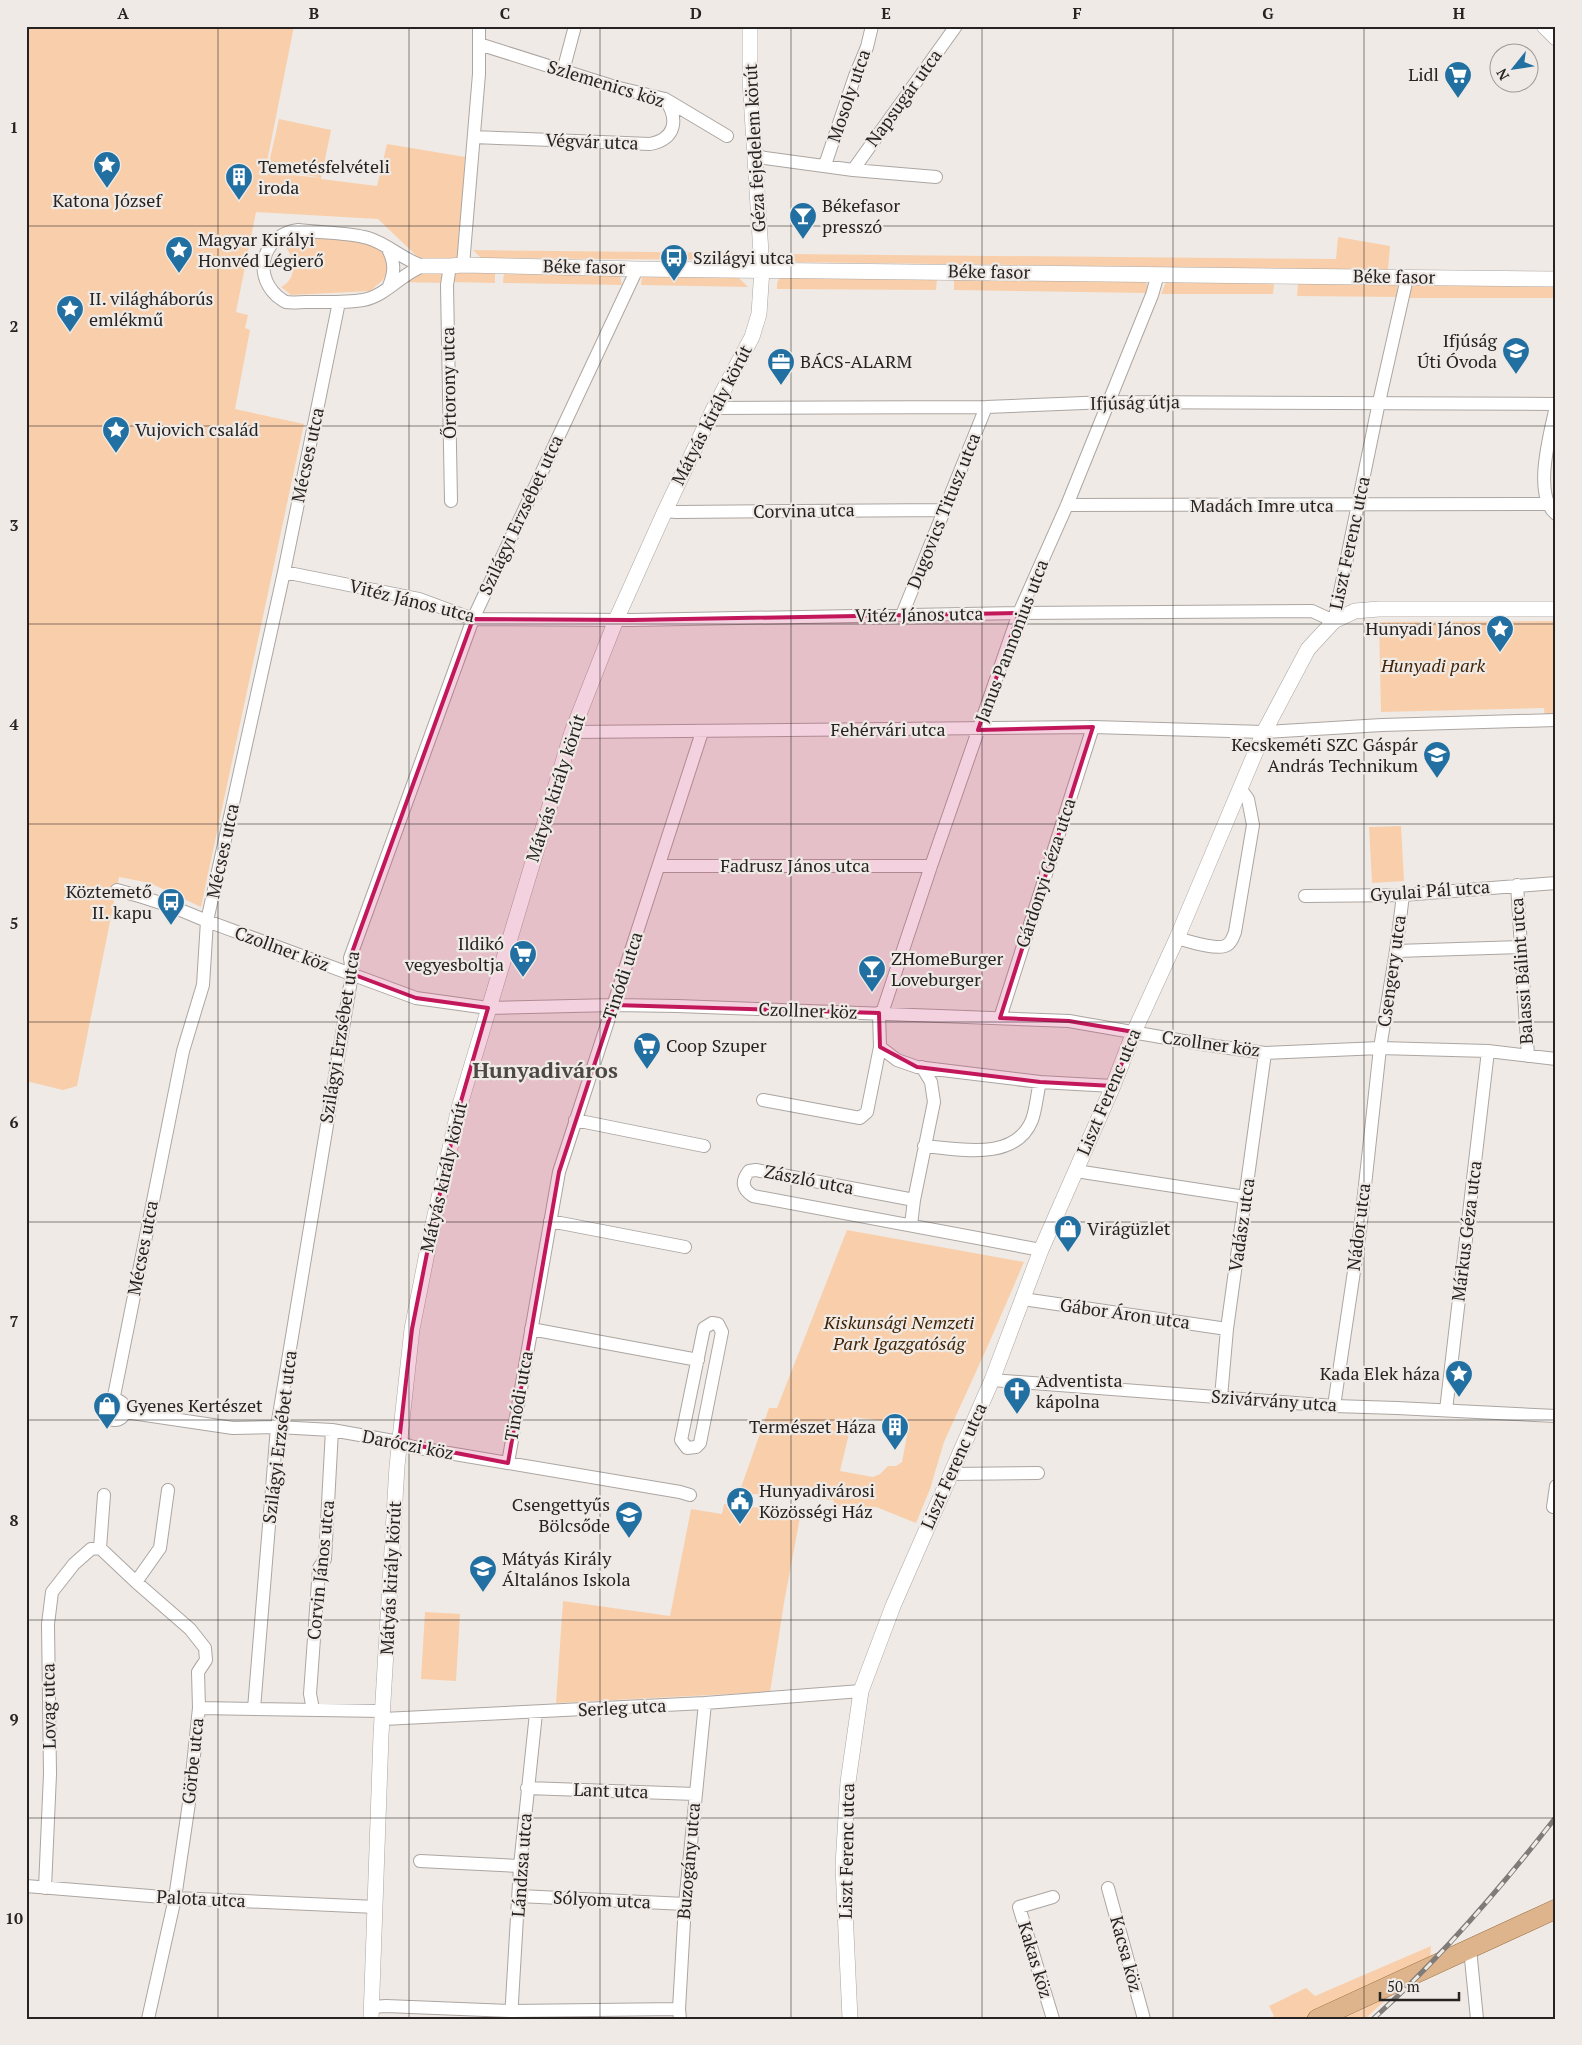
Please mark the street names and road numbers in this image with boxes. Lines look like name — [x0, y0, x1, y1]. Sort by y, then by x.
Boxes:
street label: Napsugár utca — [860, 44, 947, 151]
street label: Mosoly utca — [821, 46, 875, 145]
street label: Szlemenics köz — [545, 54, 668, 112]
street label: Géza fejedelem körút — [738, 63, 770, 233]
street label: Végvár utca — [545, 127, 639, 155]
street label: Béke fasor — [543, 253, 626, 279]
street label: Béke fasor — [948, 258, 1031, 284]
street label: Béke fasor — [1353, 263, 1436, 289]
street label: Őrtorony utca — [435, 327, 461, 439]
street label: Mátyás király körút — [665, 340, 757, 489]
street label: Ifjúság útja — [1090, 389, 1180, 415]
street label: Mécses utca — [285, 405, 329, 505]
street label: Dugovics Titusz utca — [901, 429, 985, 592]
street label: Szilágyi Erzsébet utca — [472, 431, 568, 599]
street label: Liszt Ferenc utca — [1323, 474, 1375, 612]
street label: Madách Imre utca — [1190, 493, 1334, 517]
street label: Corvina utca — [753, 497, 855, 523]
street label: Janus Pannonius utca — [969, 556, 1053, 726]
street label: Vitéz János utca — [347, 573, 478, 627]
street label: Vitéz János utca — [854, 601, 984, 627]
street label: Mátyás király körút — [520, 710, 590, 865]
street label: Fehérvári utca — [830, 717, 946, 741]
street label: Gárdonyi Géza utca — [1010, 795, 1081, 951]
street label: Mécses utca — [200, 801, 244, 901]
street label: Fadrusz János utca — [720, 853, 870, 877]
street label: Gyulai Pál utca — [1369, 874, 1491, 906]
street label: Balassi Bálint utca — [1504, 897, 1538, 1045]
street label: Csengery utca — [1371, 913, 1411, 1028]
street label: Czollner köz — [232, 920, 333, 976]
street label: Tinódi utca — [597, 928, 648, 1023]
street label: Szilágyi Erzsébet utca — [314, 949, 364, 1125]
street label: Czollner köz — [758, 996, 858, 1024]
street label: Liszt Ferenc utca — [1071, 1024, 1146, 1159]
street label: Czollner köz — [1160, 1024, 1262, 1062]
street label: Mátyás király körút — [414, 1099, 472, 1255]
street label: Zászló utca — [762, 1159, 856, 1199]
street label: Márkus Géza utca — [1445, 1159, 1487, 1303]
street label: Vadász utca — [1223, 1176, 1259, 1273]
street label: Nádor utca — [1341, 1182, 1375, 1272]
street label: Mécses utca — [121, 1198, 163, 1297]
street label: Gábor Áron utca — [1059, 1292, 1192, 1334]
street label: Szilágyi Erzsébet utca — [256, 1349, 302, 1525]
street label: Tinódi utca — [498, 1349, 538, 1443]
street label: Szivárvány utca — [1210, 1384, 1338, 1416]
street label: Liszt Ferenc utca — [915, 1399, 992, 1532]
street label: Daróczi köz — [360, 1423, 456, 1465]
street label: Corvin János utca — [301, 1499, 339, 1641]
street label: Mátyás király körút — [374, 1500, 406, 1656]
street label: Lovag utca — [35, 1663, 61, 1749]
street label: Serleg utca — [577, 1693, 667, 1721]
street label: Görbe utca — [176, 1716, 208, 1805]
street label: Lant utca — [573, 1777, 649, 1803]
street label: Liszt Ferenc utca — [833, 1783, 859, 1919]
street label: Buzogány utca — [671, 1802, 705, 1920]
street label: Lándzsa utca — [505, 1812, 537, 1918]
street label: Palota utca — [156, 1884, 246, 1912]
street label: Sólyom utca — [552, 1884, 652, 1914]
street label: Kacsa köz — [1105, 1913, 1149, 1995]
street label: Kakas köz — [1013, 1918, 1059, 2001]

